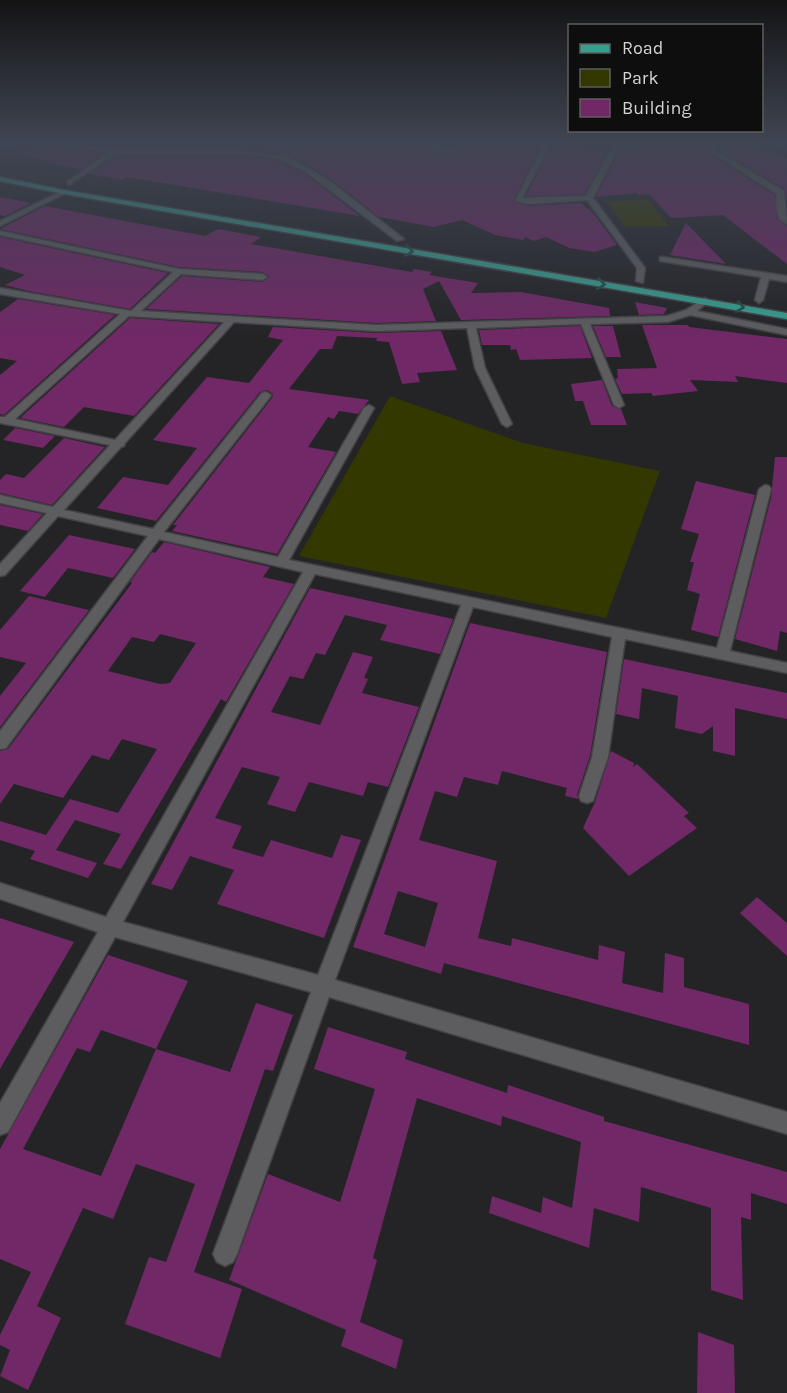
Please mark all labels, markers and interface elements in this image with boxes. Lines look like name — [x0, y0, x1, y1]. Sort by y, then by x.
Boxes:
legend — [568, 24, 763, 132]
text: Road — [622, 37, 663, 59]
text: Park — [622, 67, 659, 89]
text: Building — [622, 97, 692, 119]
one-way arrow — [404, 244, 414, 257]
one-way arrow — [597, 277, 606, 289]
one-way arrow — [734, 300, 744, 313]

